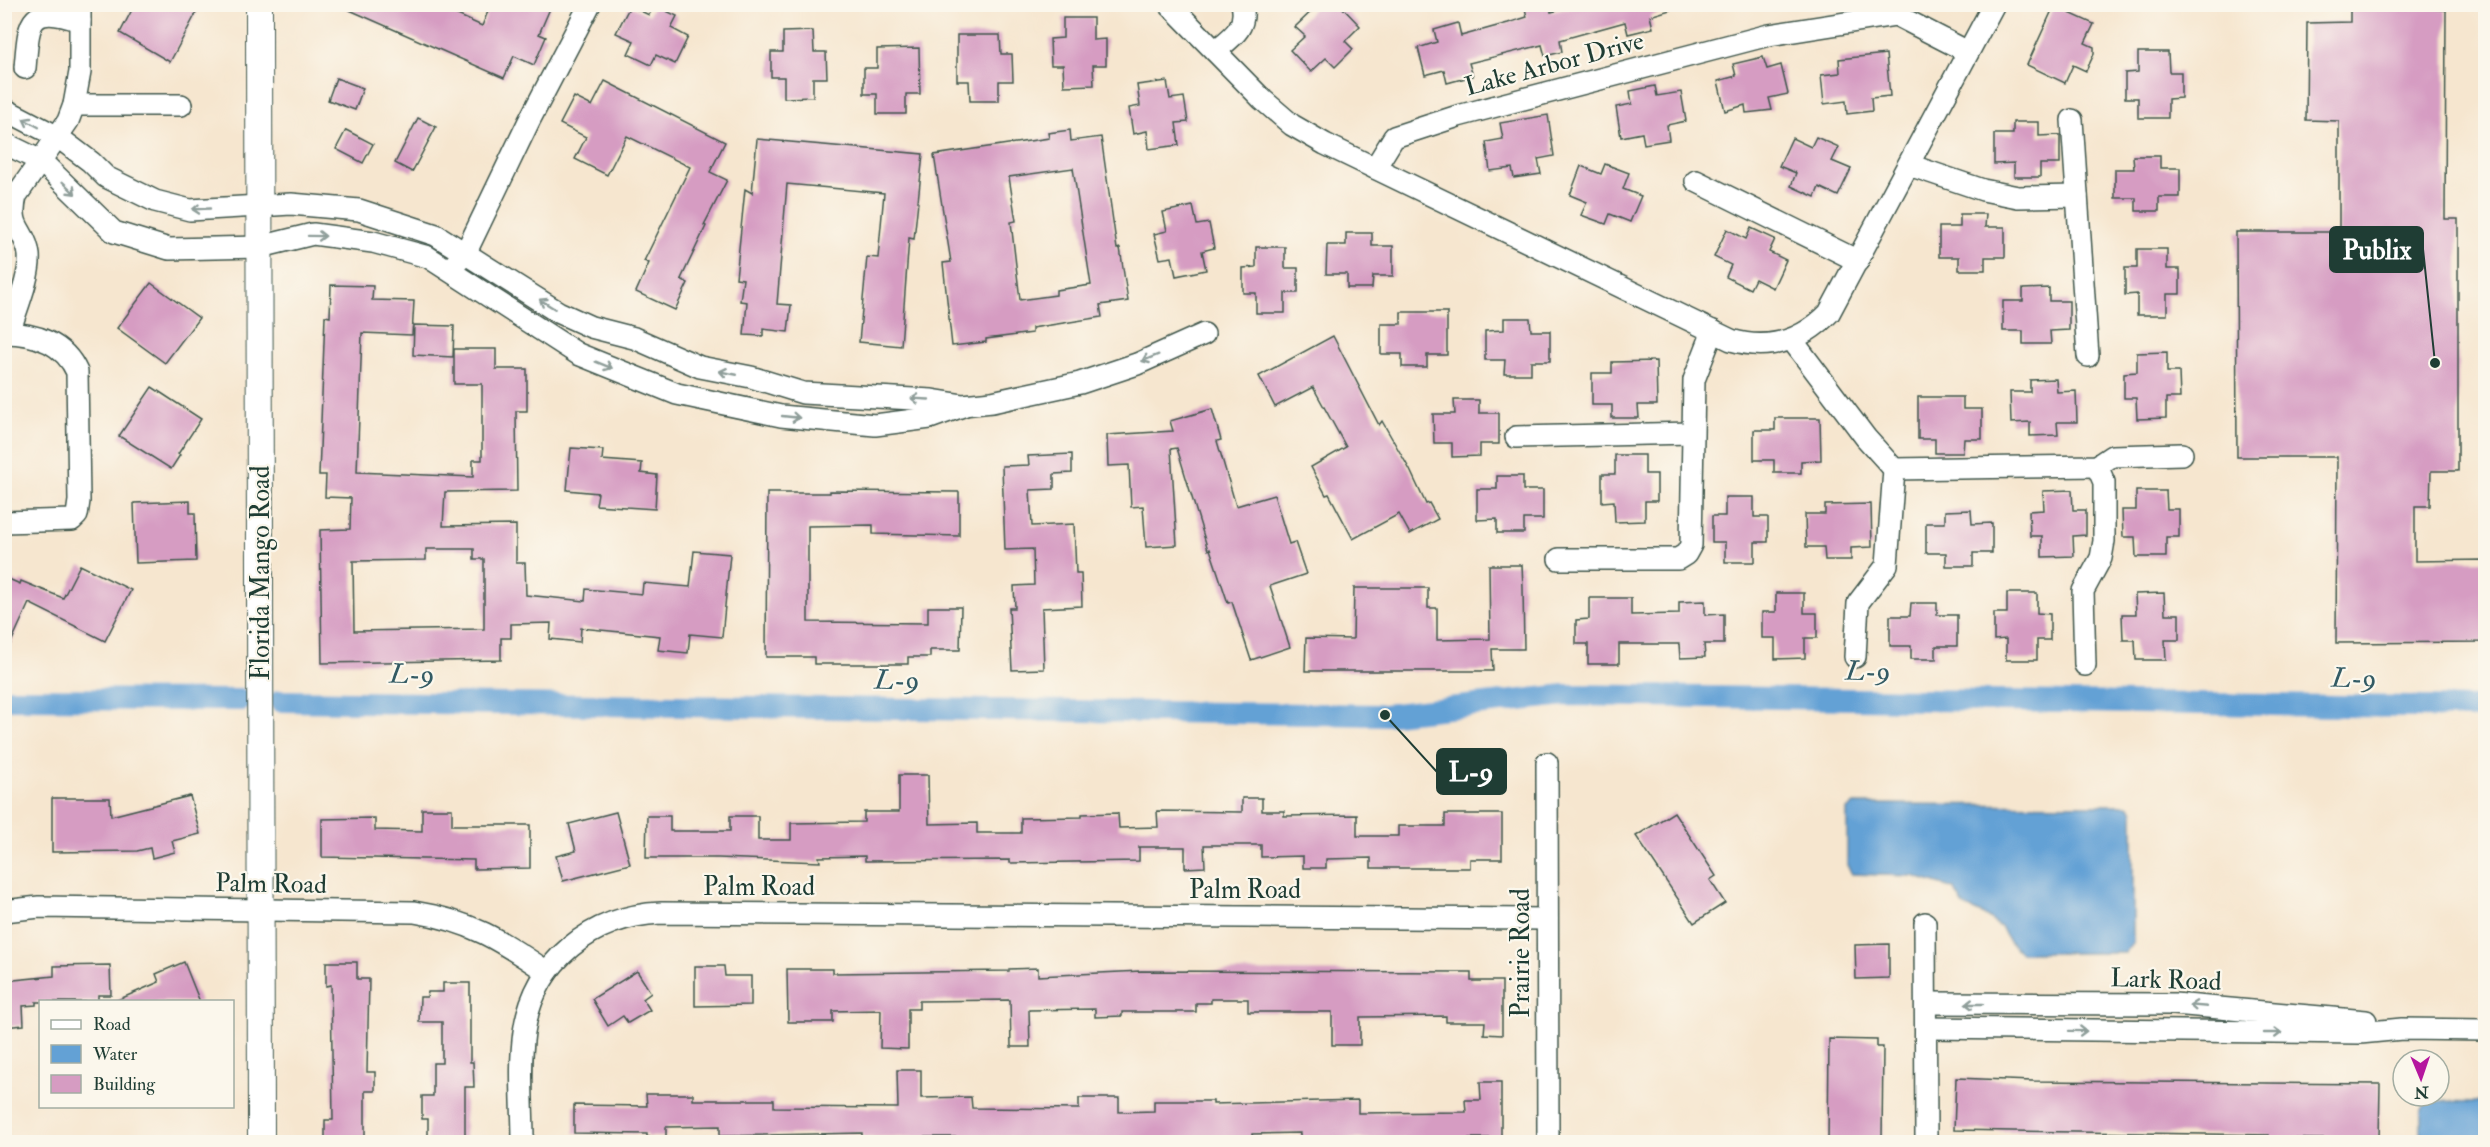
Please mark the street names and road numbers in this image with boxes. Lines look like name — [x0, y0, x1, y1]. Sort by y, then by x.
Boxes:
street label: Lake Arbor Drive — [1461, 25, 1647, 103]
street label: Florida Mango Road — [245, 465, 277, 681]
street label: Palm Road — [215, 867, 327, 901]
street label: Palm Road — [703, 871, 815, 903]
street label: Palm Road — [1189, 874, 1301, 906]
street label: Prairie Road — [1505, 888, 1537, 1018]
street label: Lark Road — [2110, 962, 2222, 998]

